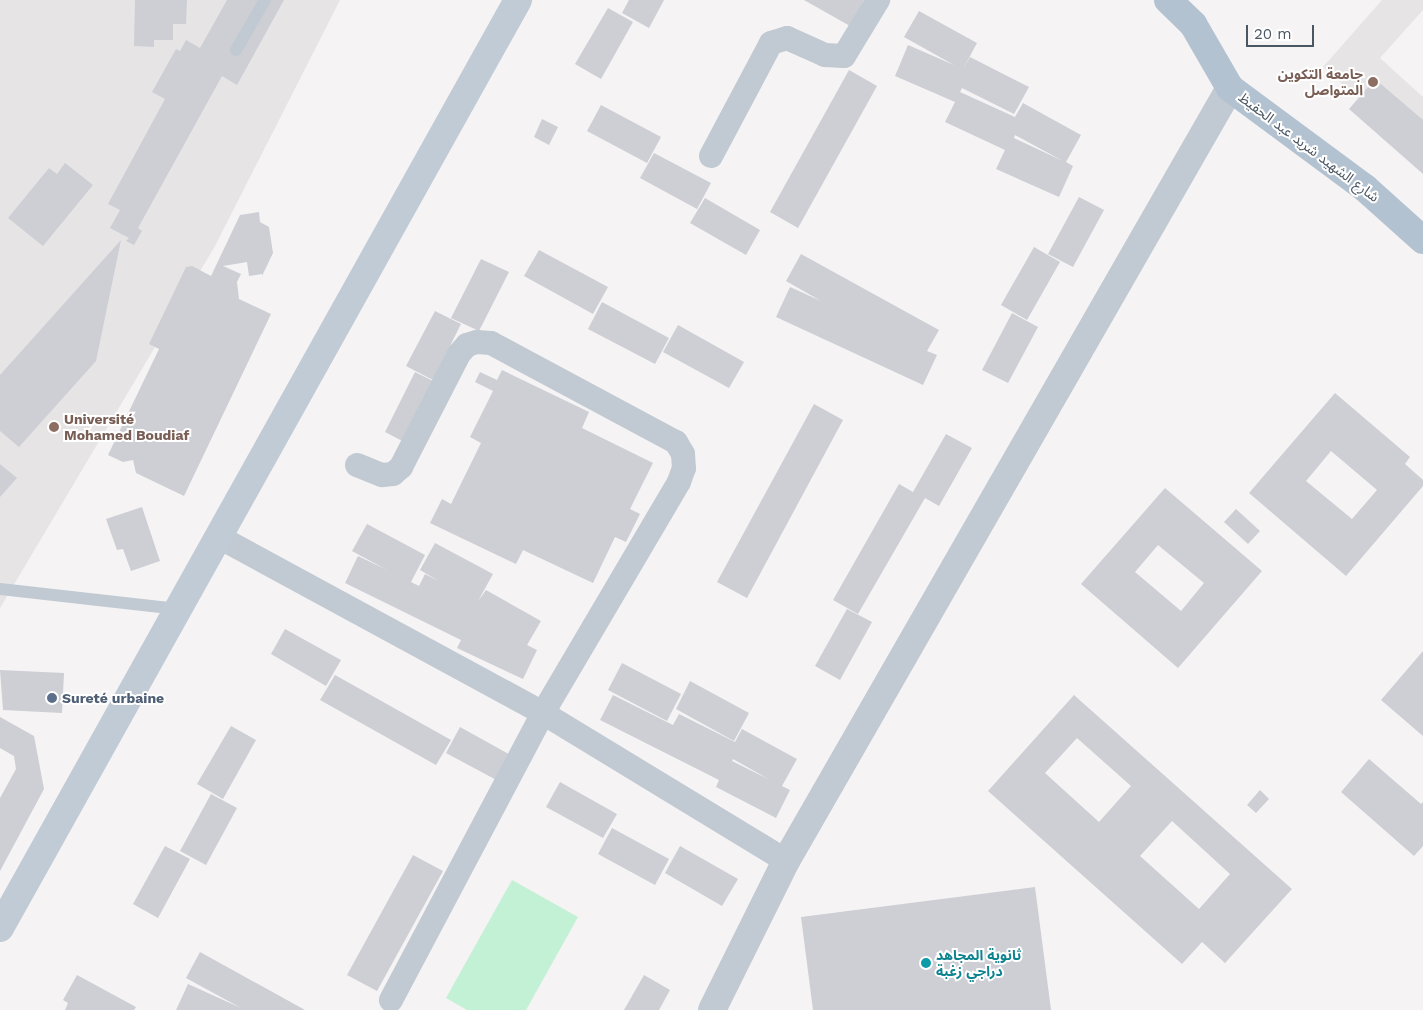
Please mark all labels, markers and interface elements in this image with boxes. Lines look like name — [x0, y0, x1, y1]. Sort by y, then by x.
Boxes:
scale bar — [1248, 15, 1316, 47]
text: 20 m — [1254, 25, 1292, 43]
place label: جامعة التكوين المتواصل — [1278, 66, 1363, 98]
marker: جامعة التكوين المتواصل — [1367, 76, 1379, 88]
street label: شارع الشهيد شريد عبد الحفيظ — [1235, 89, 1383, 205]
place label: Université Mohamed Boudiaf — [64, 411, 189, 444]
marker: Université Mohamed Boudiaf — [48, 421, 60, 433]
place label: Sureté urbaine — [62, 690, 164, 706]
marker: Sureté urbaine — [46, 692, 58, 704]
place label: ثانوية المجاهد دراجي زغبة — [936, 947, 1021, 980]
marker: ثانوية المجاهد دراجي زغبة — [920, 957, 932, 969]

